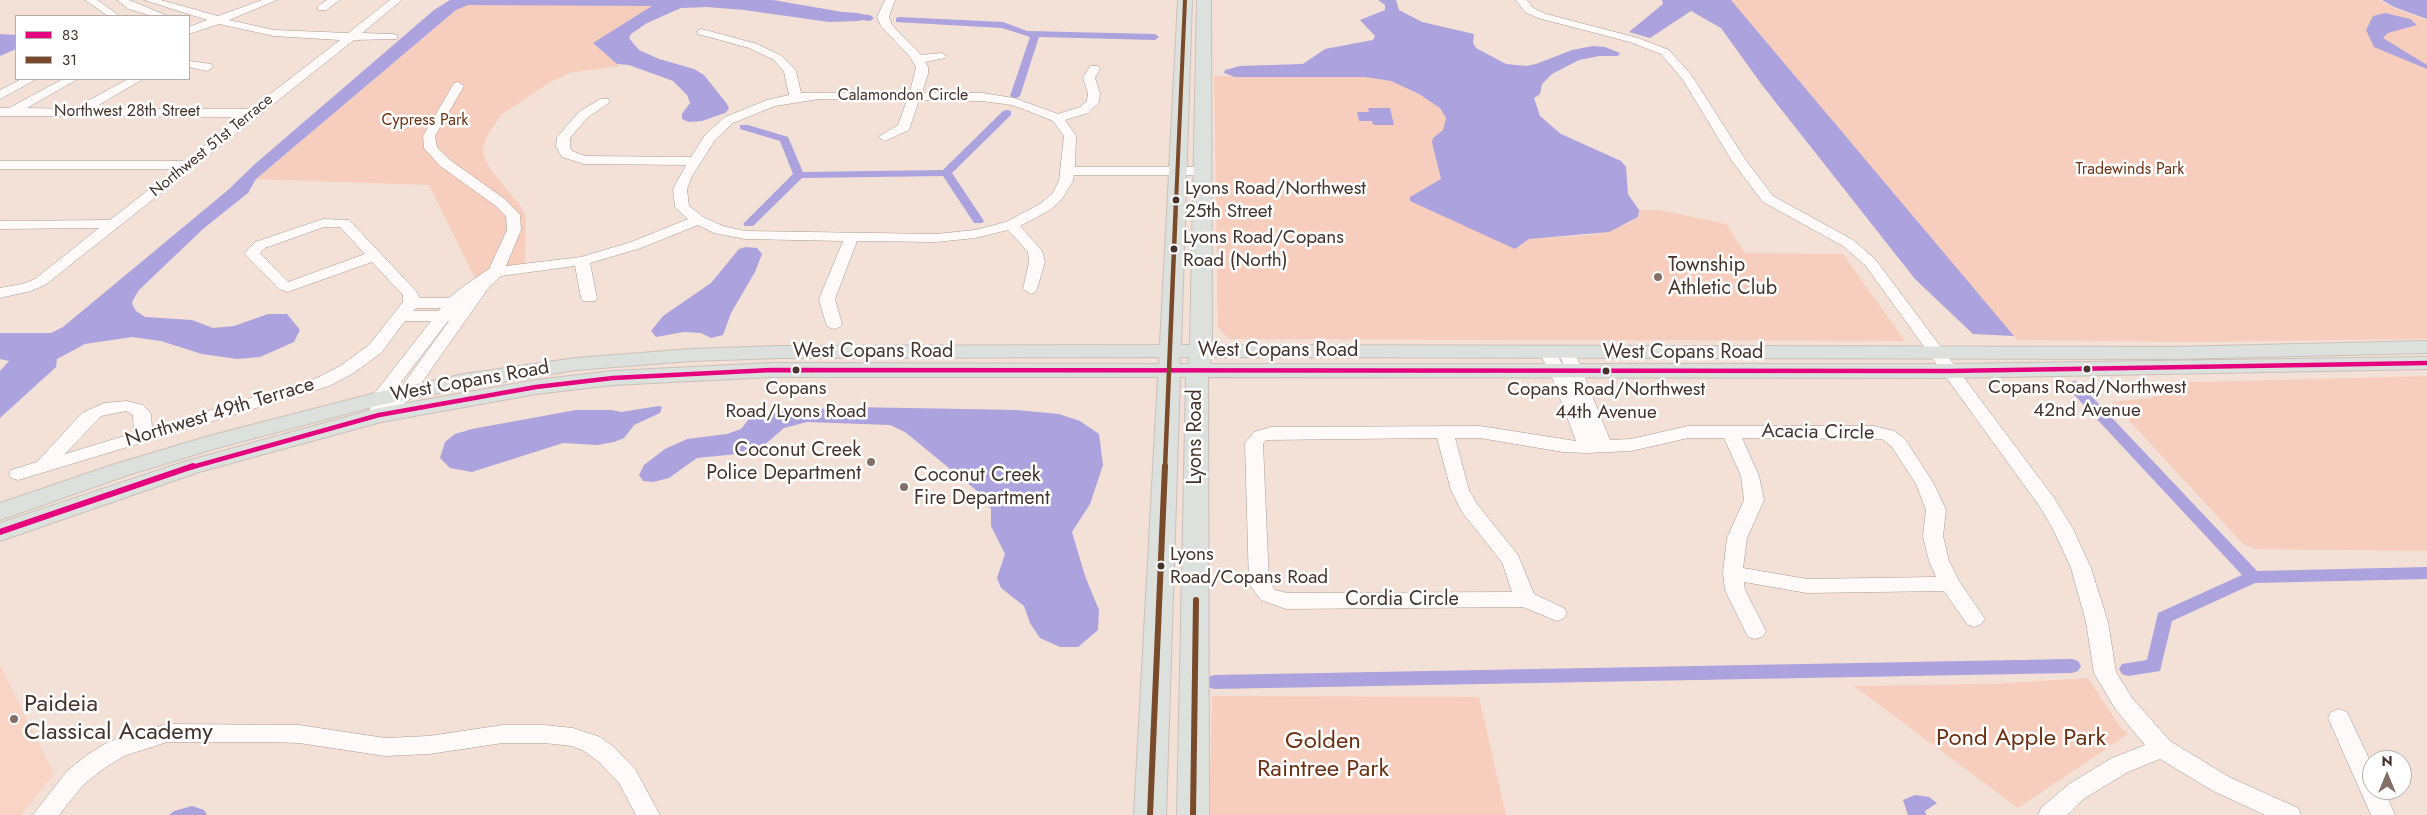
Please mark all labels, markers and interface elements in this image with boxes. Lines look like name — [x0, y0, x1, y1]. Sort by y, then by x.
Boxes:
legend — [15, 15, 190, 80]
text: 83 — [62, 24, 78, 46]
text: 31 — [62, 49, 77, 71]
street label: Calamondon Circle — [838, 86, 968, 106]
street label: Northwest 51st Terrace — [147, 90, 277, 202]
street label: Northwest 28th Street — [54, 102, 200, 122]
park label: Cypress Park — [382, 111, 468, 131]
park label: Tradewinds Park — [2076, 160, 2184, 180]
place label: Lyons Road/Northwest 25th Street — [1185, 178, 1366, 222]
marker: Lyons Road/Northwest 25th Street — [1171, 195, 1181, 205]
place label: Lyons Road/Copans Road (North) — [1183, 227, 1344, 271]
marker: Lyons Road/Copans Road (North) — [1169, 244, 1179, 254]
place label: Township Athletic Club — [1668, 254, 1777, 301]
marker: Township Athletic Club — [1652, 271, 1664, 283]
street label: West Copans Road — [1198, 339, 1358, 363]
street label: West Copans Road — [793, 340, 953, 364]
street label: West Copans Road — [1603, 341, 1763, 365]
street label: West Copans Road — [389, 356, 551, 408]
marker: Copans Road/Northwest 42nd Avenue — [2082, 364, 2092, 374]
marker: Copans Road/Lyons Road — [791, 365, 801, 375]
marker: Copans Road/Northwest 44th Avenue — [1601, 366, 1611, 376]
street label: Northwest 49th Terrace — [123, 373, 317, 453]
place label: Copans Road/Northwest 42nd Avenue — [1988, 377, 2186, 421]
place label: Copans Road/Lyons Road — [725, 378, 867, 422]
place label: Copans Road/Northwest 44th Avenue — [1507, 379, 1705, 423]
street label: Lyons Road — [1184, 389, 1208, 485]
street label: Acacia Circle — [1761, 420, 1875, 446]
place label: Coconut Creek Police Department — [706, 439, 861, 486]
marker: Coconut Creek Police Department — [865, 456, 877, 468]
place label: Coconut Creek Fire Department — [914, 464, 1050, 511]
marker: Coconut Creek Fire Department — [898, 481, 910, 493]
place label: Lyons Road/Copans Road — [1170, 544, 1328, 588]
marker: Lyons Road/Copans Road — [1156, 561, 1166, 571]
street label: Cordia Circle — [1345, 588, 1459, 612]
place label: Paideia Classical Academy — [24, 691, 213, 747]
marker: Paideia Classical Academy — [8, 713, 20, 725]
park label: Pond Apple Park — [1936, 725, 2106, 753]
park label: Golden Raintree Park — [1257, 728, 1389, 784]
north arrow — [2362, 750, 2412, 800]
text: N — [2381, 751, 2393, 771]

